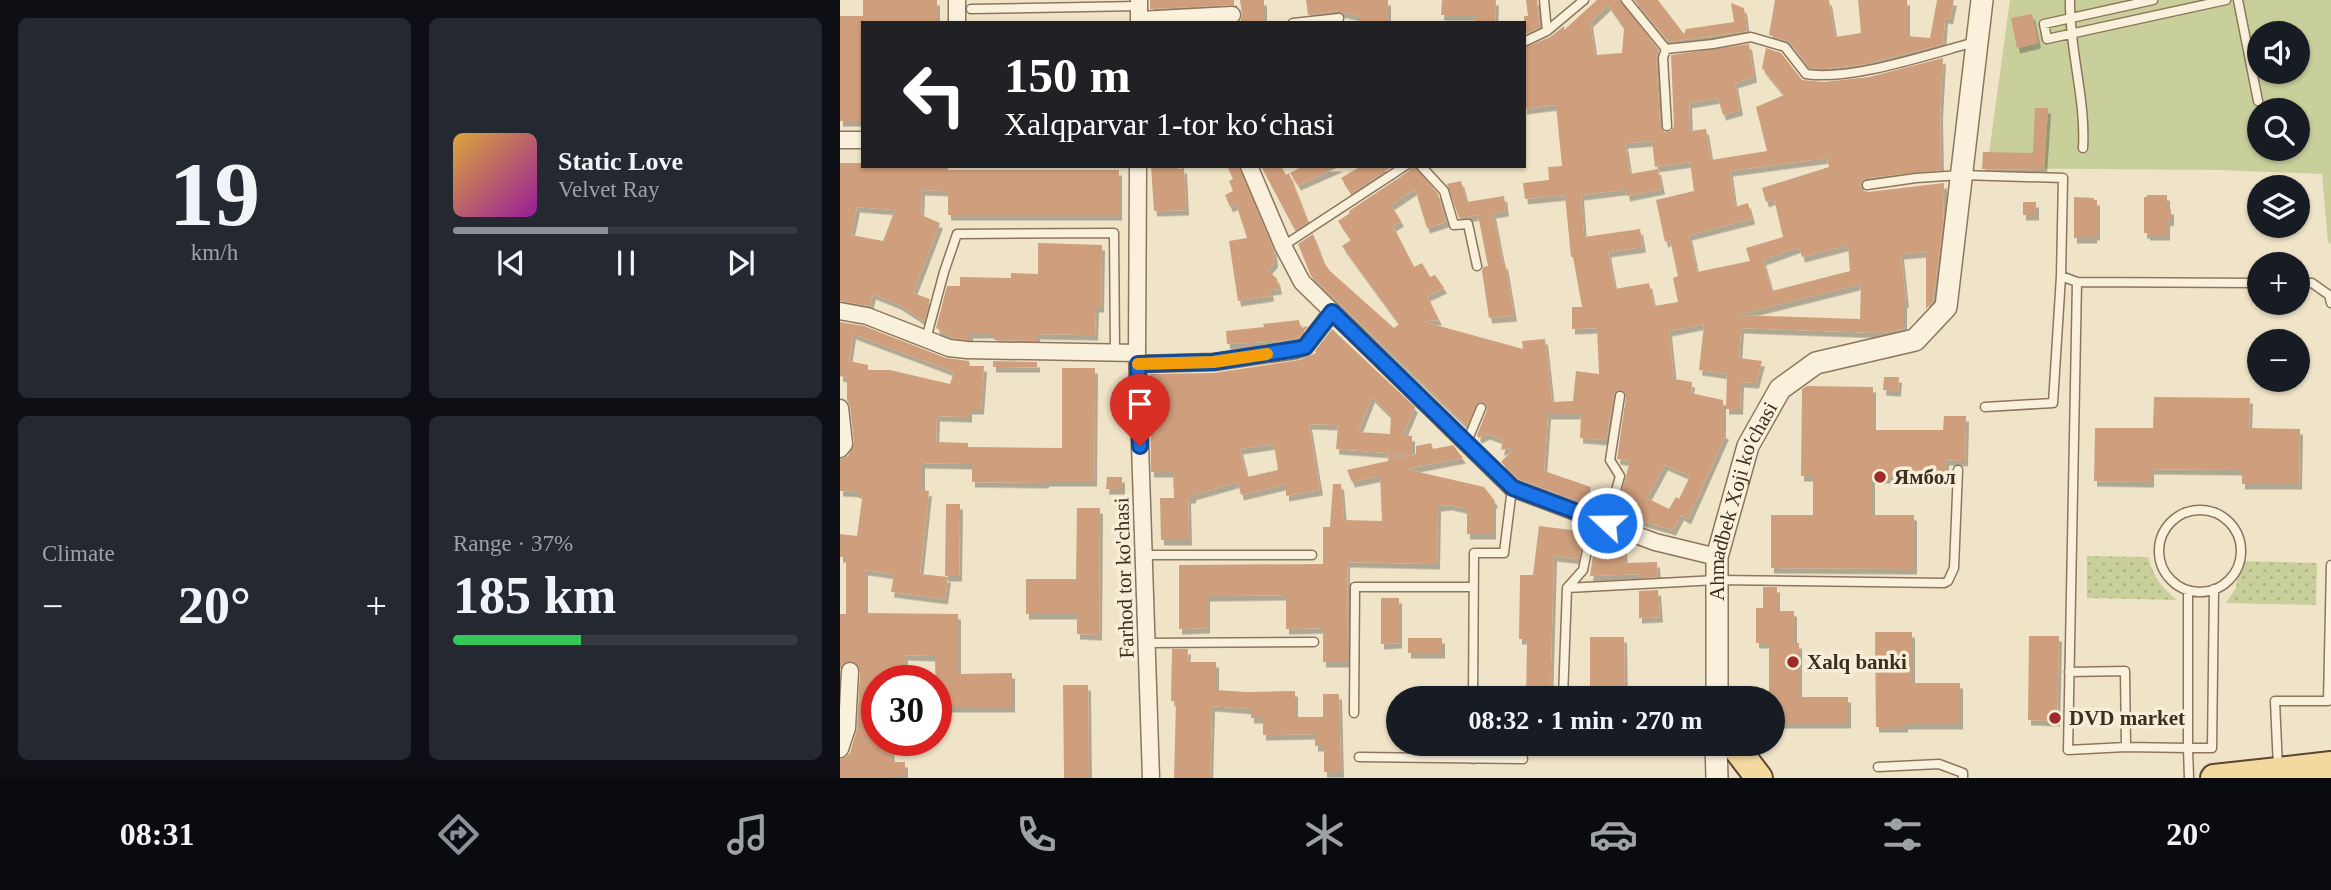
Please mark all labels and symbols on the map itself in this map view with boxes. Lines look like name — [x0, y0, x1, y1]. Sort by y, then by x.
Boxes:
pin — [1110, 374, 1170, 446]
street label: Ahmadbek Xoji ko'chasi — [1705, 397, 1782, 601]
place label: Ямбол — [1894, 465, 1956, 489]
marker: Ямбол — [1872, 469, 1888, 485]
position arrow — [1570, 486, 1644, 560]
street label: Farhod tor ko'chasi — [1109, 497, 1139, 659]
place label: Xalq banki — [1807, 650, 1907, 674]
marker: Xalq banki — [1785, 654, 1801, 670]
speed limit sign: 30 — [861, 665, 952, 756]
place label: DVD market — [2069, 706, 2185, 730]
marker: DVD market — [2047, 710, 2063, 726]

